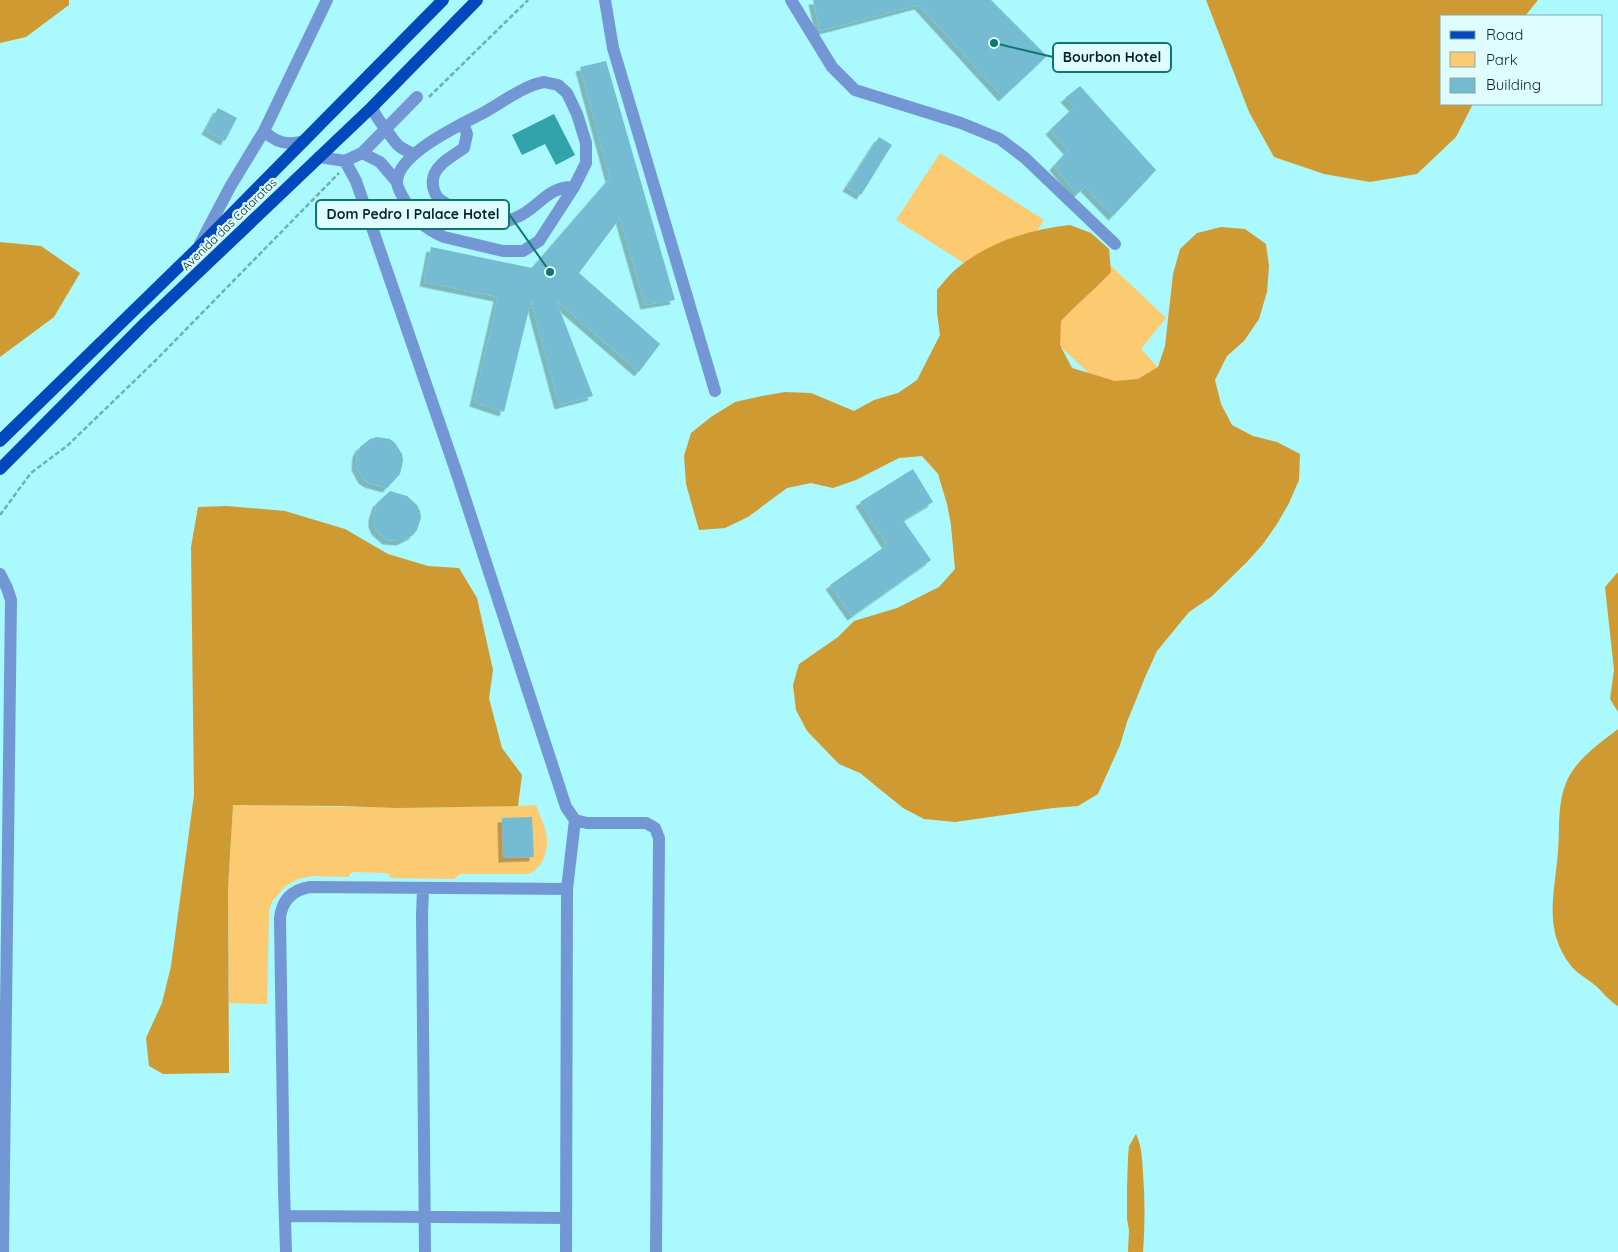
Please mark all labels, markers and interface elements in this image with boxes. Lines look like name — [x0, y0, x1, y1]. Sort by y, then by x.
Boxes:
legend — [1440, 15, 1603, 105]
text: Road — [1486, 25, 1523, 44]
callout: Bourbon Hotel — [1053, 43, 1171, 72]
text: Bourbon Hotel — [1063, 48, 1161, 66]
text: Park — [1486, 50, 1518, 69]
text: Building — [1486, 75, 1541, 94]
street label: Avenida das Cataratas — [178, 174, 280, 273]
callout: Dom Pedro I Palace Hotel — [316, 200, 509, 229]
text: Dom Pedro I Palace Hotel — [327, 205, 499, 223]

